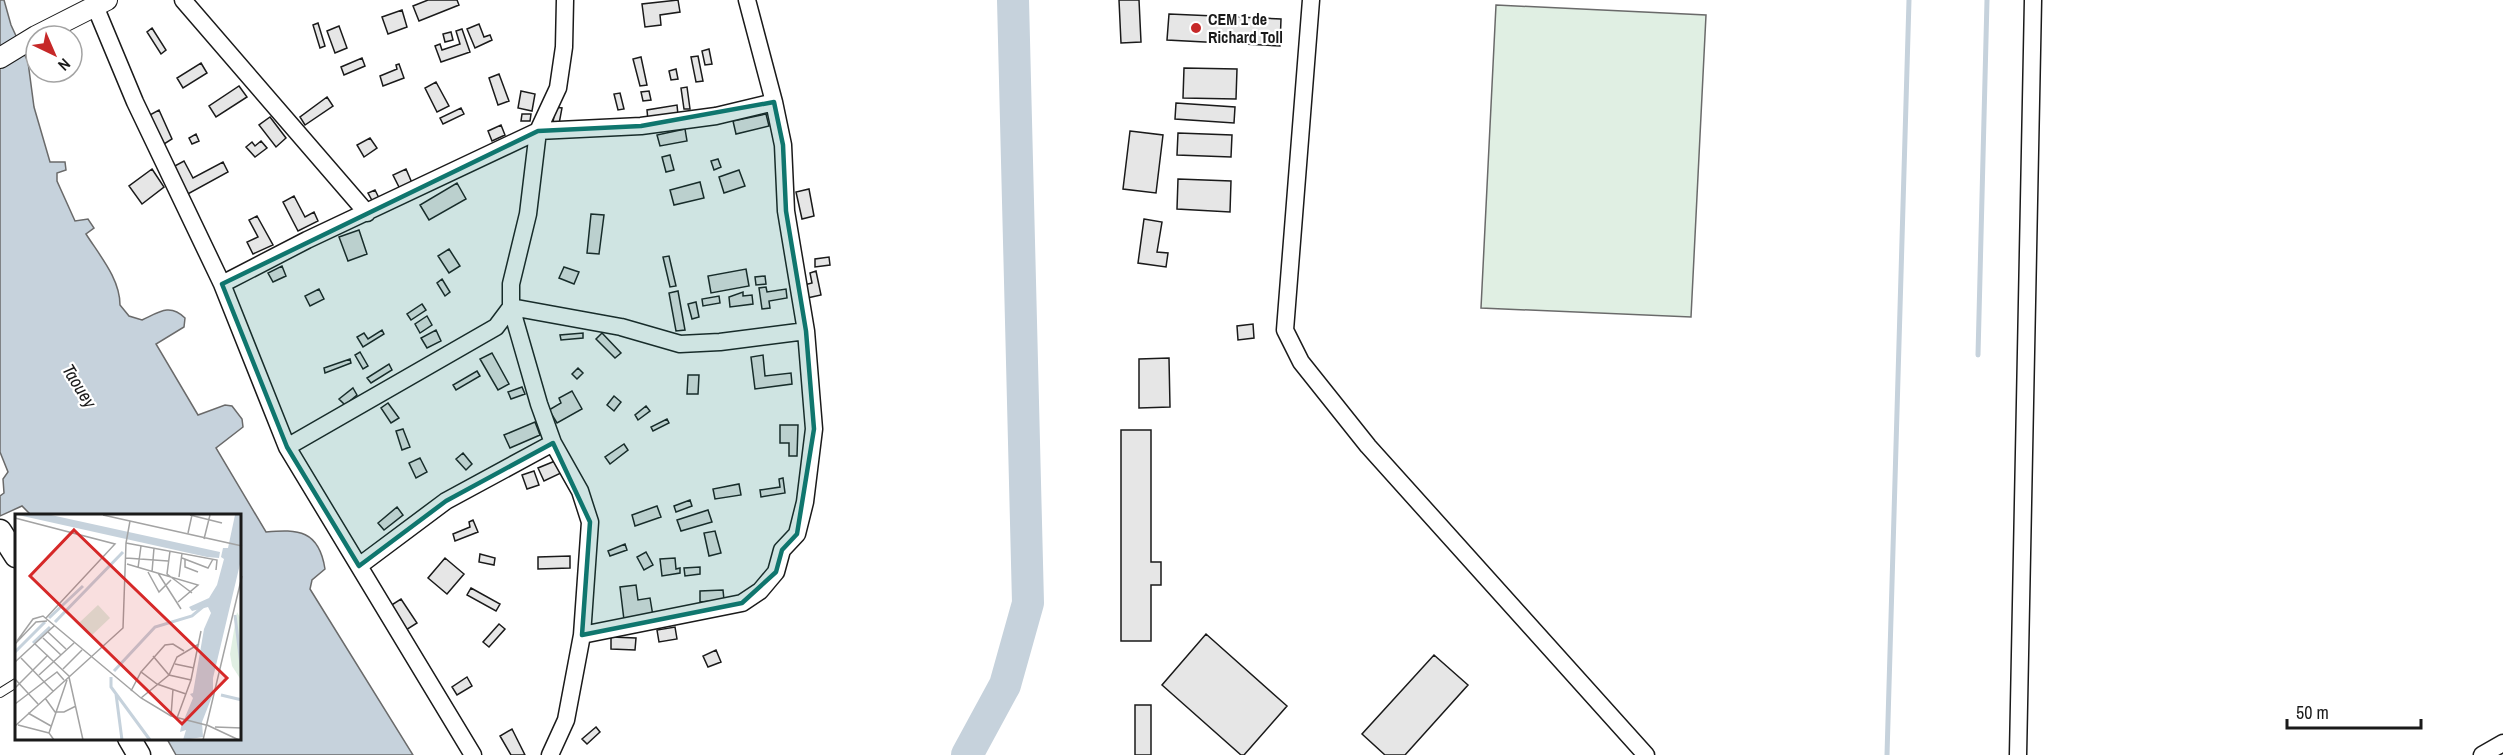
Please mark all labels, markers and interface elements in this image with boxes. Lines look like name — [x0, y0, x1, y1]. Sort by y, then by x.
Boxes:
place label: CEM 1 de Richard Toll — [1208, 8, 1283, 48]
marker: CEM 1 de Richard Toll — [1189, 21, 1203, 35]
north arrow — [24, 24, 84, 84]
text: N — [53, 54, 75, 76]
water label: Taouey — [56, 359, 103, 414]
inset map — [15, 514, 242, 740]
scale bar — [2287, 692, 2420, 730]
text: 50 m — [2296, 700, 2329, 725]

